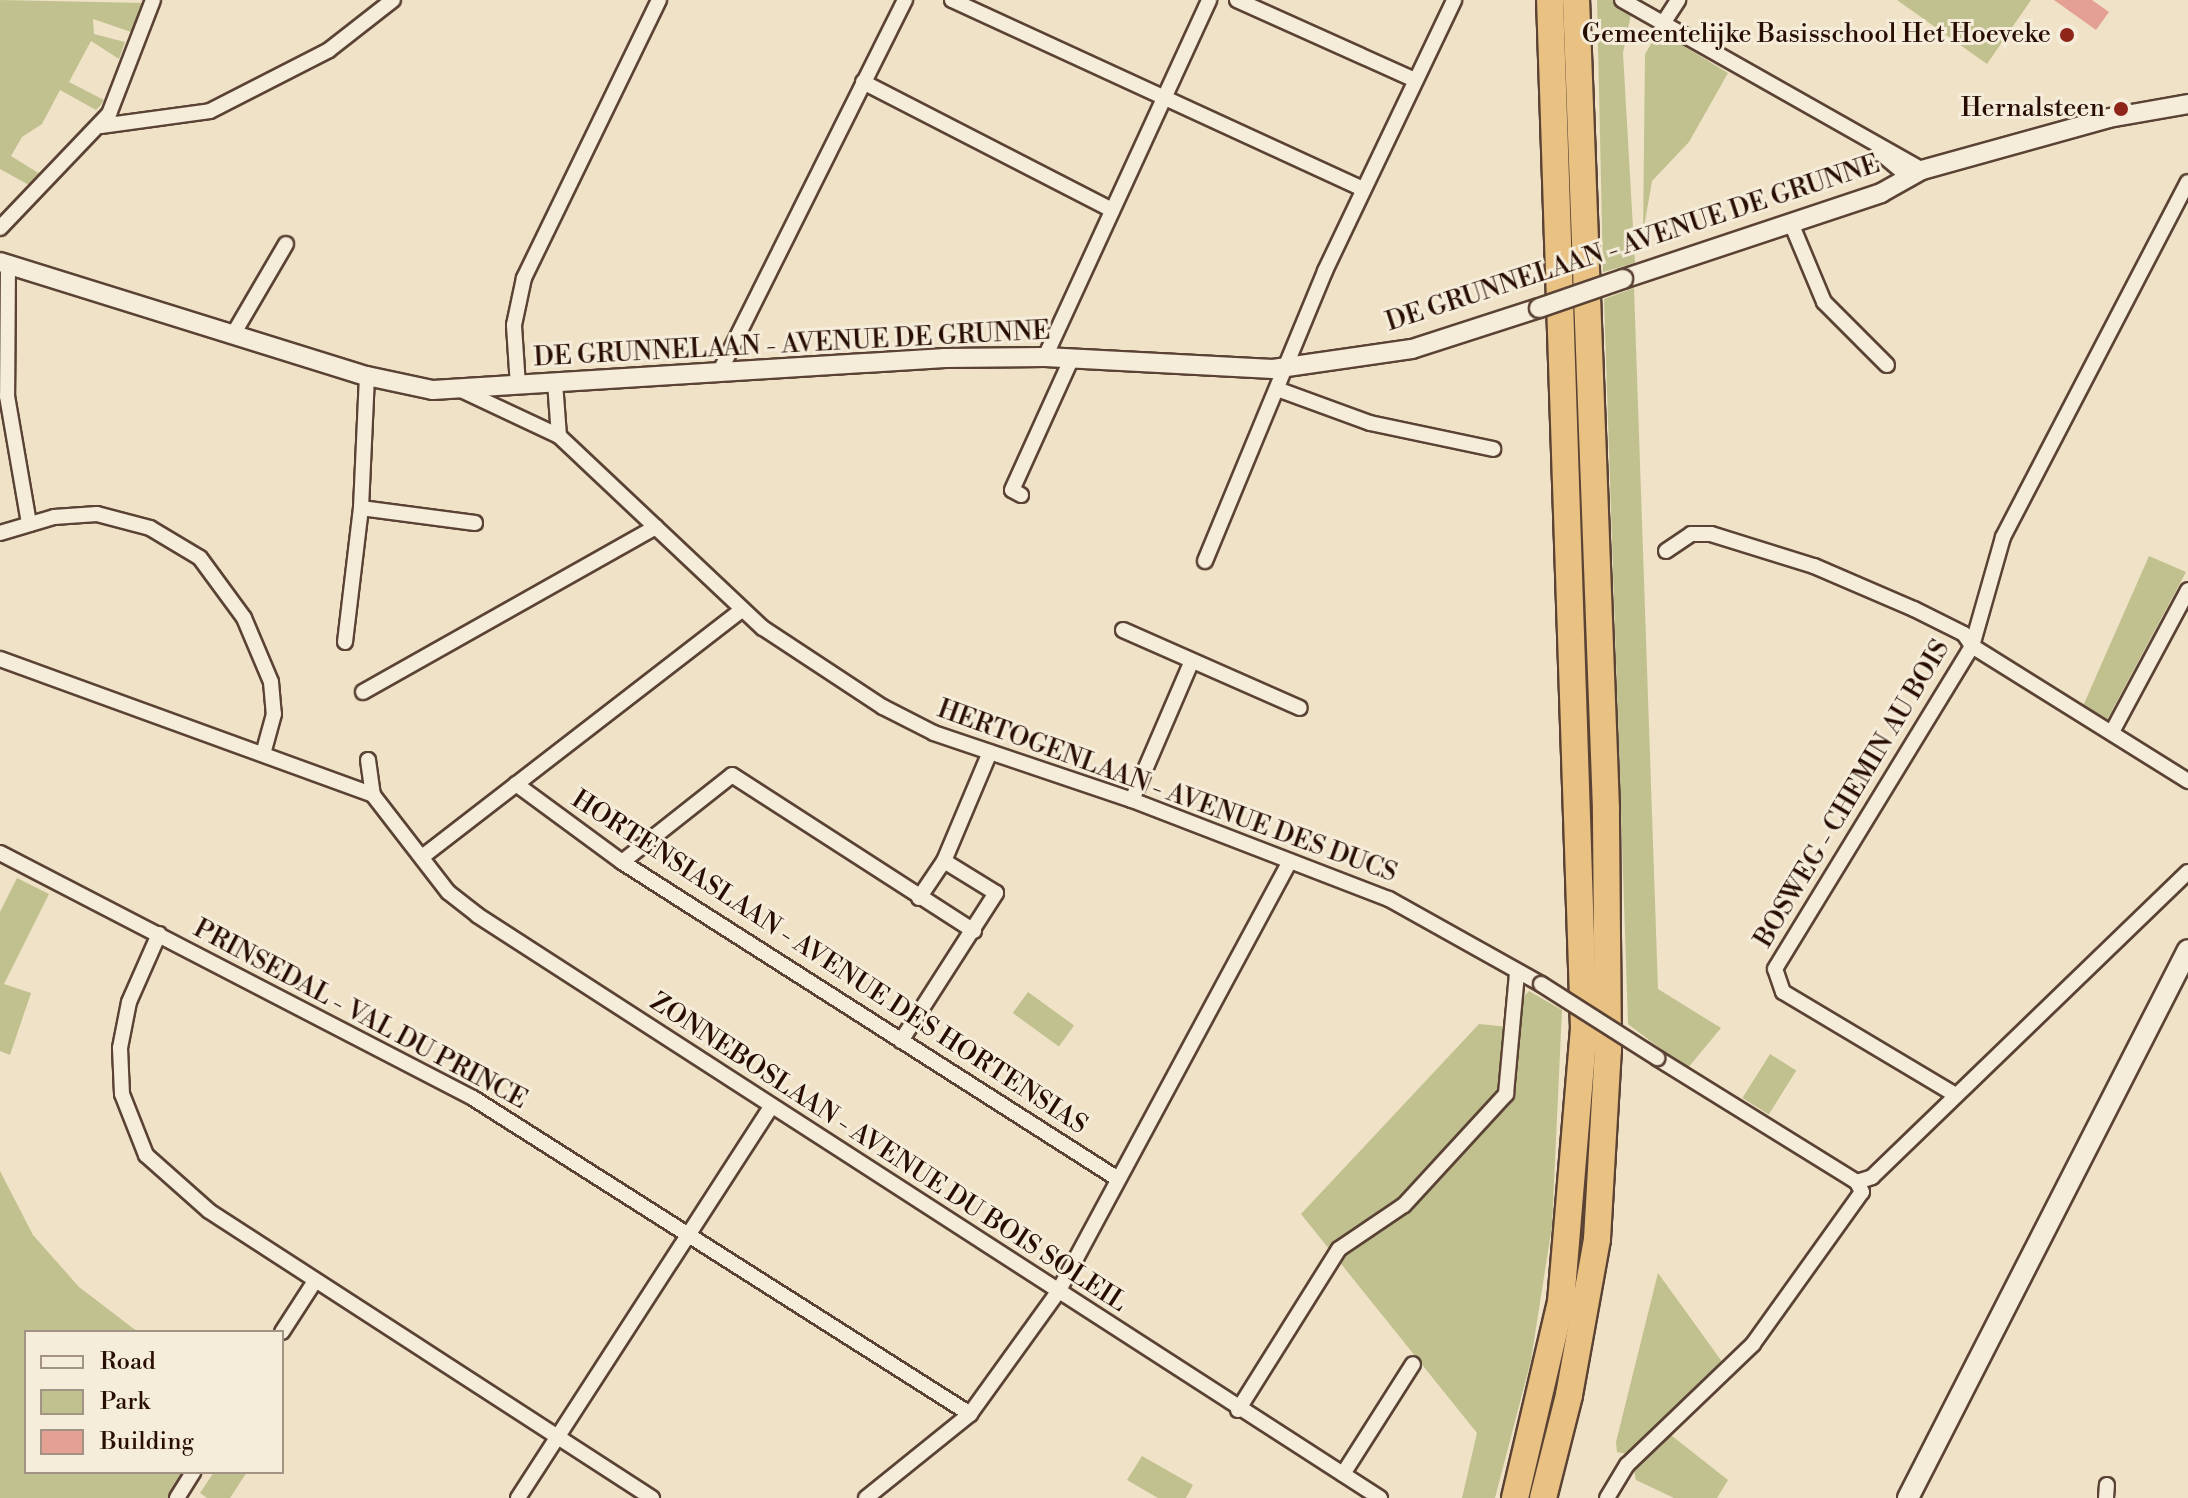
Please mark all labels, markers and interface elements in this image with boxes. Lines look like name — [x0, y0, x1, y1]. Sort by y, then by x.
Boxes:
place label: Gemeentelijke Basisschool Het Hoeveke — [1582, 19, 2051, 51]
marker: Gemeentelijke Basisschool Het Hoeveke — [2058, 26, 2076, 44]
place label: Hernalsteen — [1961, 93, 2105, 125]
marker: Hernalsteen — [2112, 100, 2130, 118]
street label: DE GRUNNELAAN - AVENUE DE GRUNNE — [1382, 149, 1884, 339]
street label: DE GRUNNELAAN - AVENUE DE GRUNNE — [533, 316, 1051, 374]
street label: BOSWEG - CHEMIN AU BOIS — [1749, 635, 1957, 953]
street label: HERTOGENLAAN - AVENUE DES DUCS — [933, 694, 1401, 890]
street label: HORTENSIASLAAN - AVENUE DES HORTENSIAS — [565, 784, 1093, 1142]
street label: PRINSEDAL - VAL DU PRINCE — [188, 914, 532, 1116]
street label: ZONNEBOSLAAN - AVENUE DU BOIS SOLEIL — [644, 987, 1132, 1319]
legend — [24, 1330, 284, 1474]
text: Road — [100, 1347, 156, 1377]
text: Park — [100, 1387, 150, 1417]
text: Building — [100, 1427, 194, 1457]

